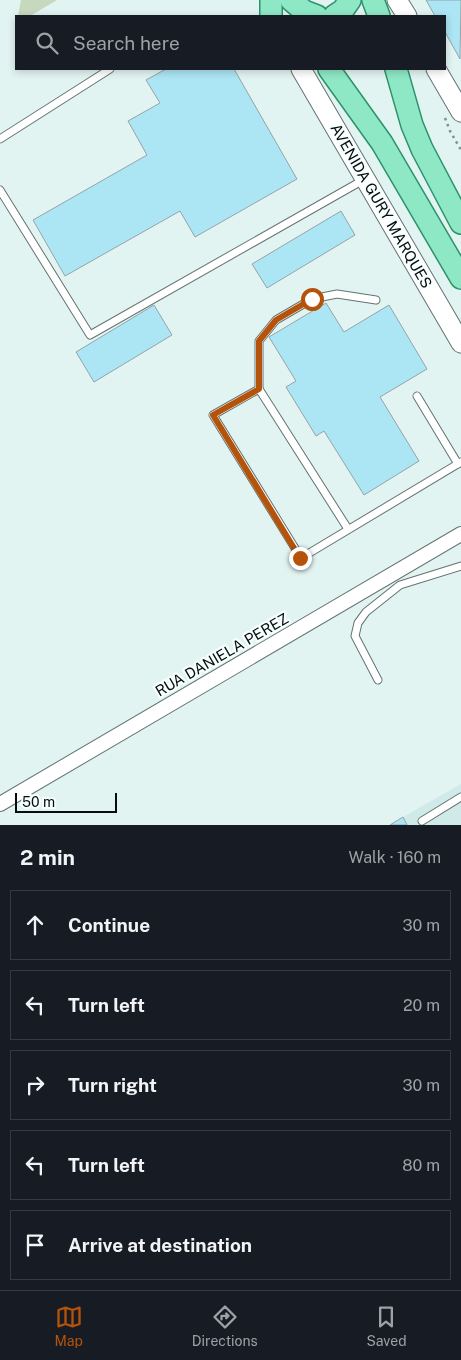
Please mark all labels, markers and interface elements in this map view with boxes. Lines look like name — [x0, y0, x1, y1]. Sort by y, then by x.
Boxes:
search box — [15, 15, 446, 70]
icon: search — [33, 29, 61, 57]
text: Search here — [73, 32, 180, 54]
street label: AVENIDA GURY MARQUES — [327, 120, 436, 291]
route start — [301, 288, 324, 311]
route end — [289, 547, 312, 570]
street label: RUA DANIELA PEREZ — [152, 609, 291, 700]
scale bar — [15, 790, 118, 813]
text: 50 m — [22, 794, 55, 810]
text: 2 min — [20, 845, 75, 870]
text: Walk · 160 m — [349, 848, 441, 867]
icon: ahead — [21, 911, 49, 939]
text: Continue — [68, 914, 150, 936]
text: 30 m — [403, 916, 440, 935]
icon: left — [21, 991, 49, 1019]
text: Turn left — [68, 994, 145, 1016]
text: 20 m — [403, 996, 440, 1015]
icon: right — [21, 1071, 49, 1099]
text: Turn right — [68, 1074, 157, 1096]
text: 30 m — [403, 1076, 440, 1095]
icon: left — [21, 1151, 49, 1179]
text: Turn left — [68, 1154, 145, 1176]
text: 80 m — [402, 1156, 440, 1175]
icon: arrive — [21, 1231, 49, 1259]
text: Arrive at destination — [68, 1234, 252, 1256]
tab: Map — [54, 1303, 83, 1349]
tab: Directions — [192, 1303, 258, 1349]
tab: Saved — [366, 1303, 407, 1349]

